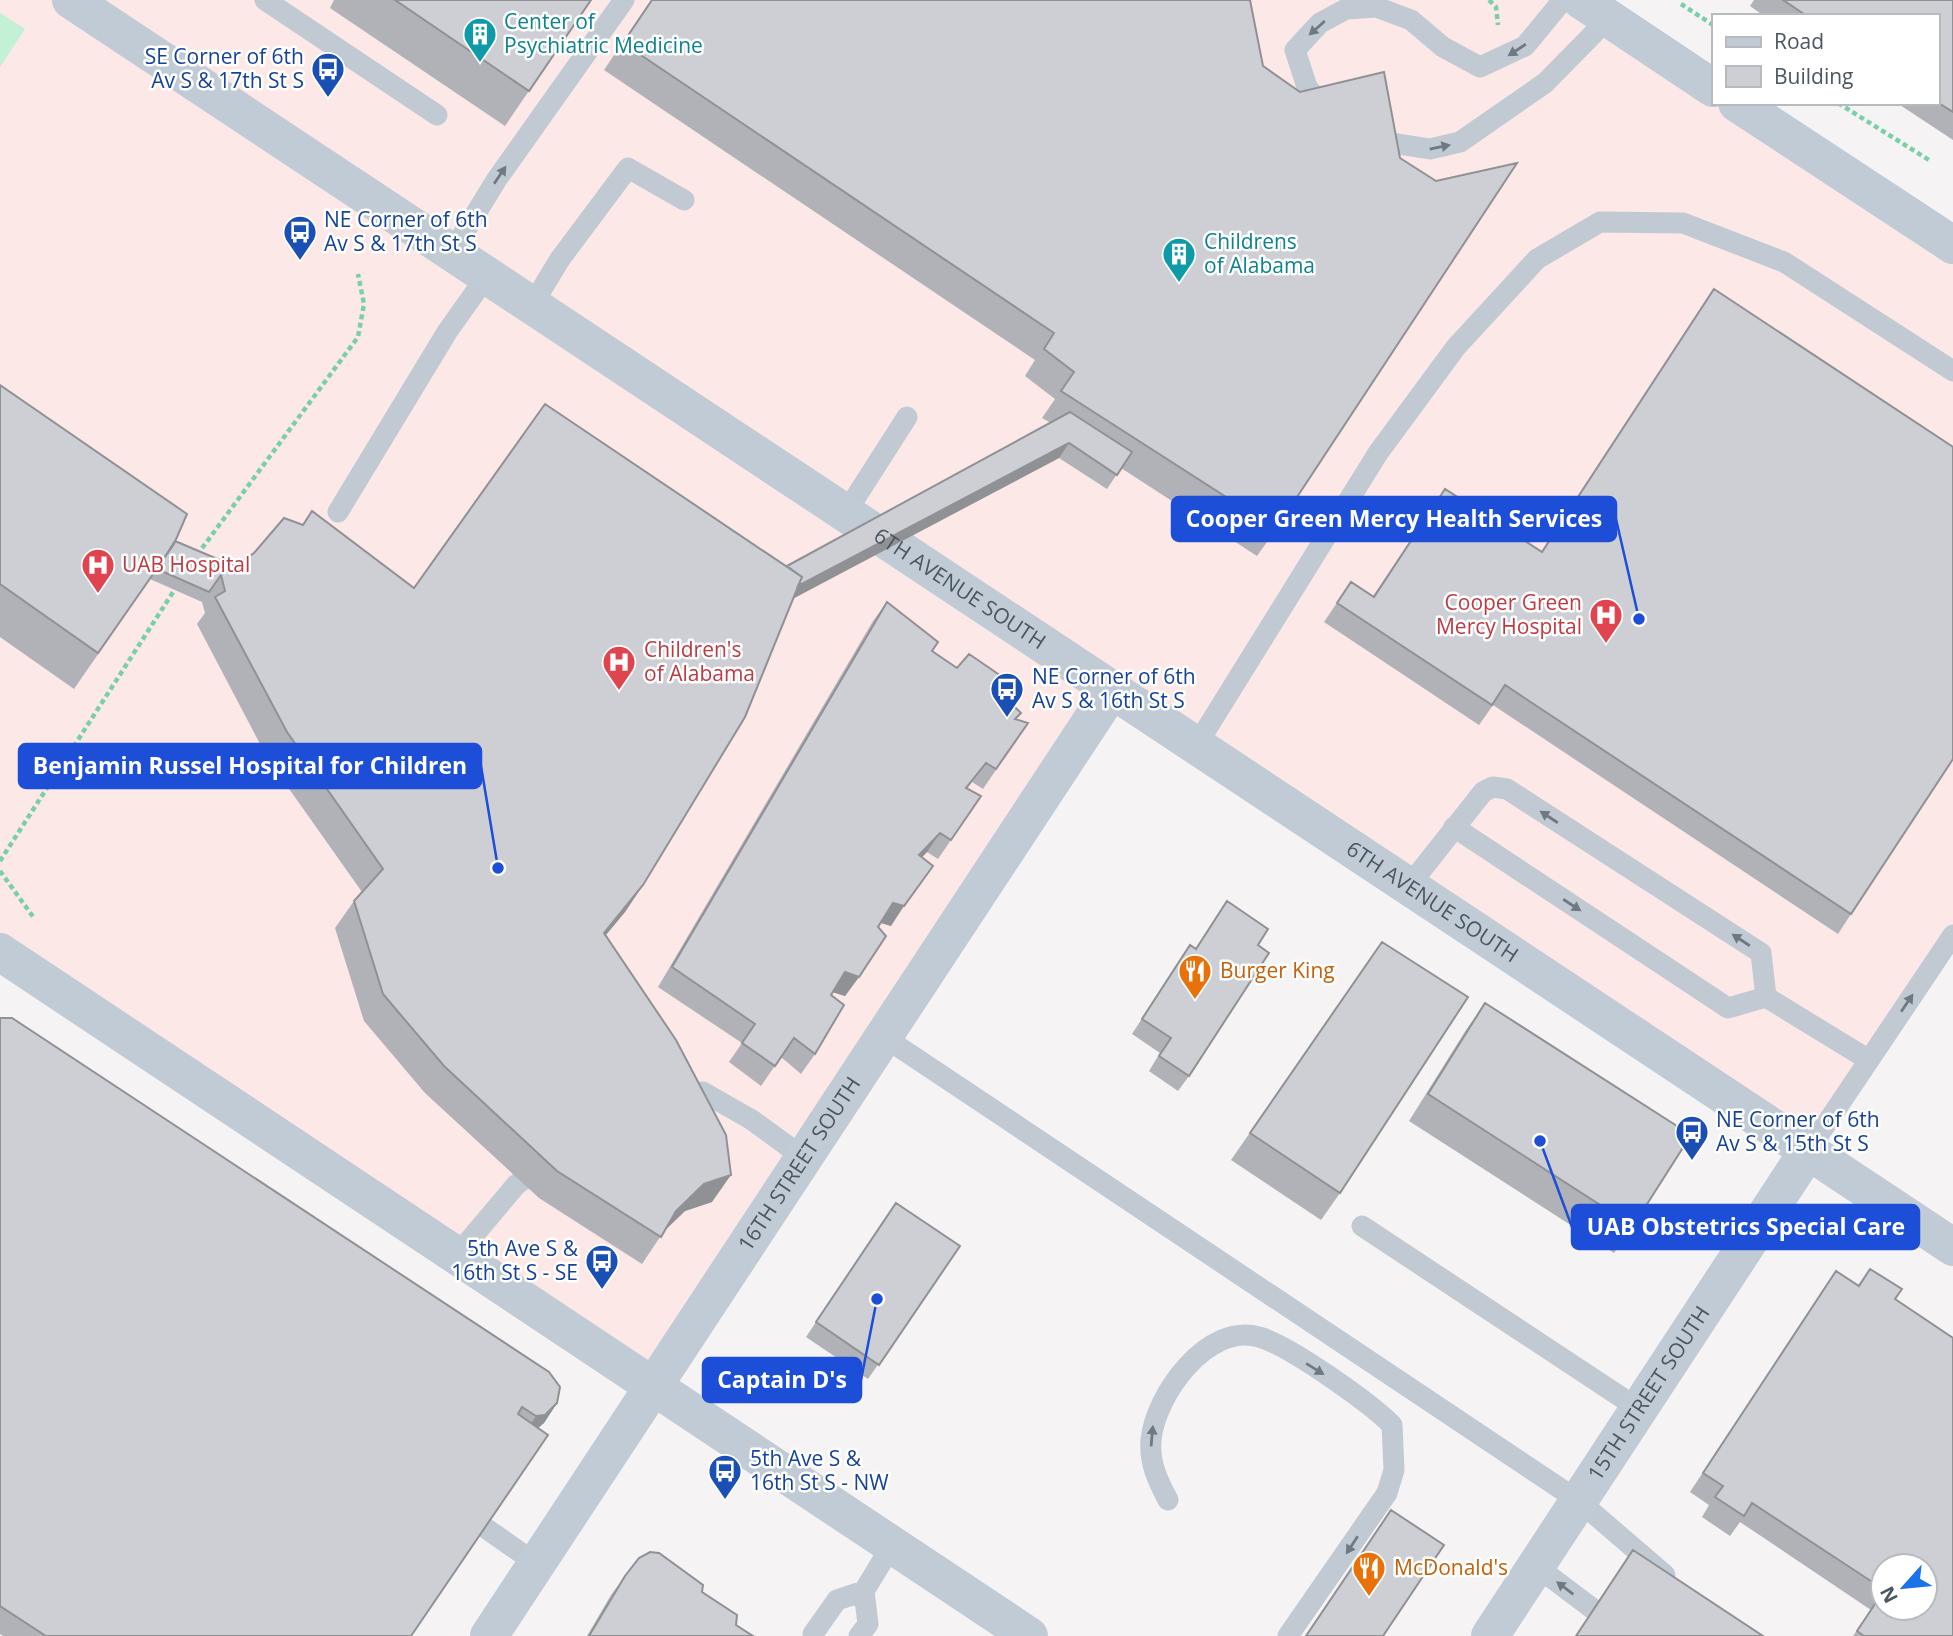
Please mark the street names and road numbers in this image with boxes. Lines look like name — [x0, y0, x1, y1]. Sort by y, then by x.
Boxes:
street label: 6TH AVENUE SOUTH — [869, 521, 1052, 655]
street label: 6TH AVENUE SOUTH — [1342, 834, 1524, 968]
street label: 16TH STREET SOUTH — [731, 1071, 866, 1256]
street label: 15TH STREET SOUTH — [1581, 1300, 1716, 1486]

